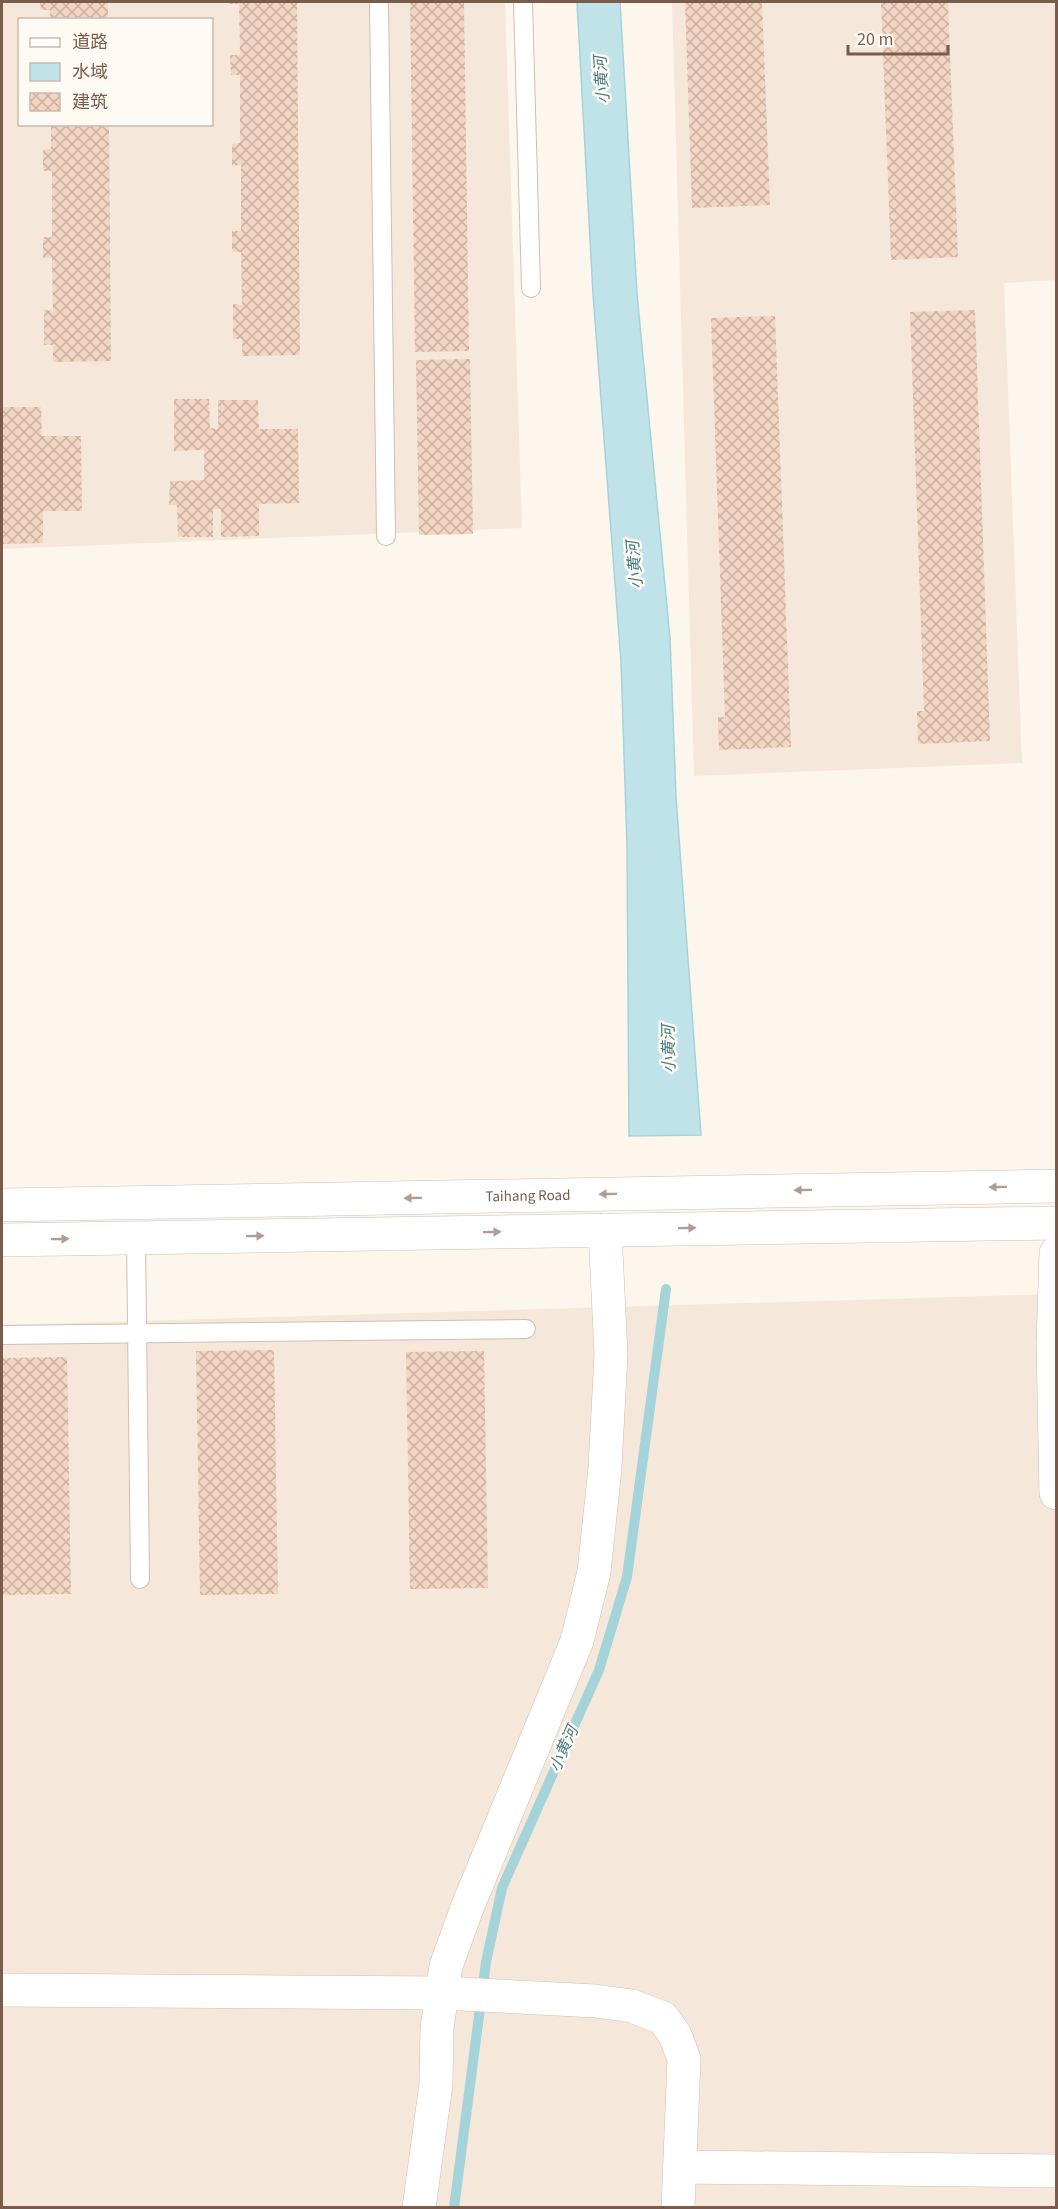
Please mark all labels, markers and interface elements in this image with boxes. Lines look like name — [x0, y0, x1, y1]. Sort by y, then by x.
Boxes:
legend — [18, 18, 213, 126]
scale bar — [848, 18, 948, 56]
text: 20 m — [857, 27, 893, 52]
text: 道路 — [72, 30, 108, 55]
water label: 小黄河 — [589, 52, 615, 105]
text: 水域 — [72, 60, 108, 85]
text: 建筑 — [72, 90, 108, 115]
water label: 小黄河 — [622, 537, 648, 590]
water label: 小黄河 — [658, 1022, 680, 1073]
one-way arrow — [989, 1182, 1008, 1192]
street label: Taihang Road — [485, 1184, 571, 1207]
one-way arrow — [794, 1185, 813, 1195]
one-way arrow — [599, 1189, 618, 1199]
one-way arrow — [404, 1193, 423, 1203]
one-way arrow — [677, 1224, 696, 1233]
one-way arrow — [482, 1227, 501, 1237]
one-way arrow — [245, 1231, 264, 1241]
one-way arrow — [50, 1234, 69, 1244]
water label: 小黄河 — [544, 1720, 585, 1775]

